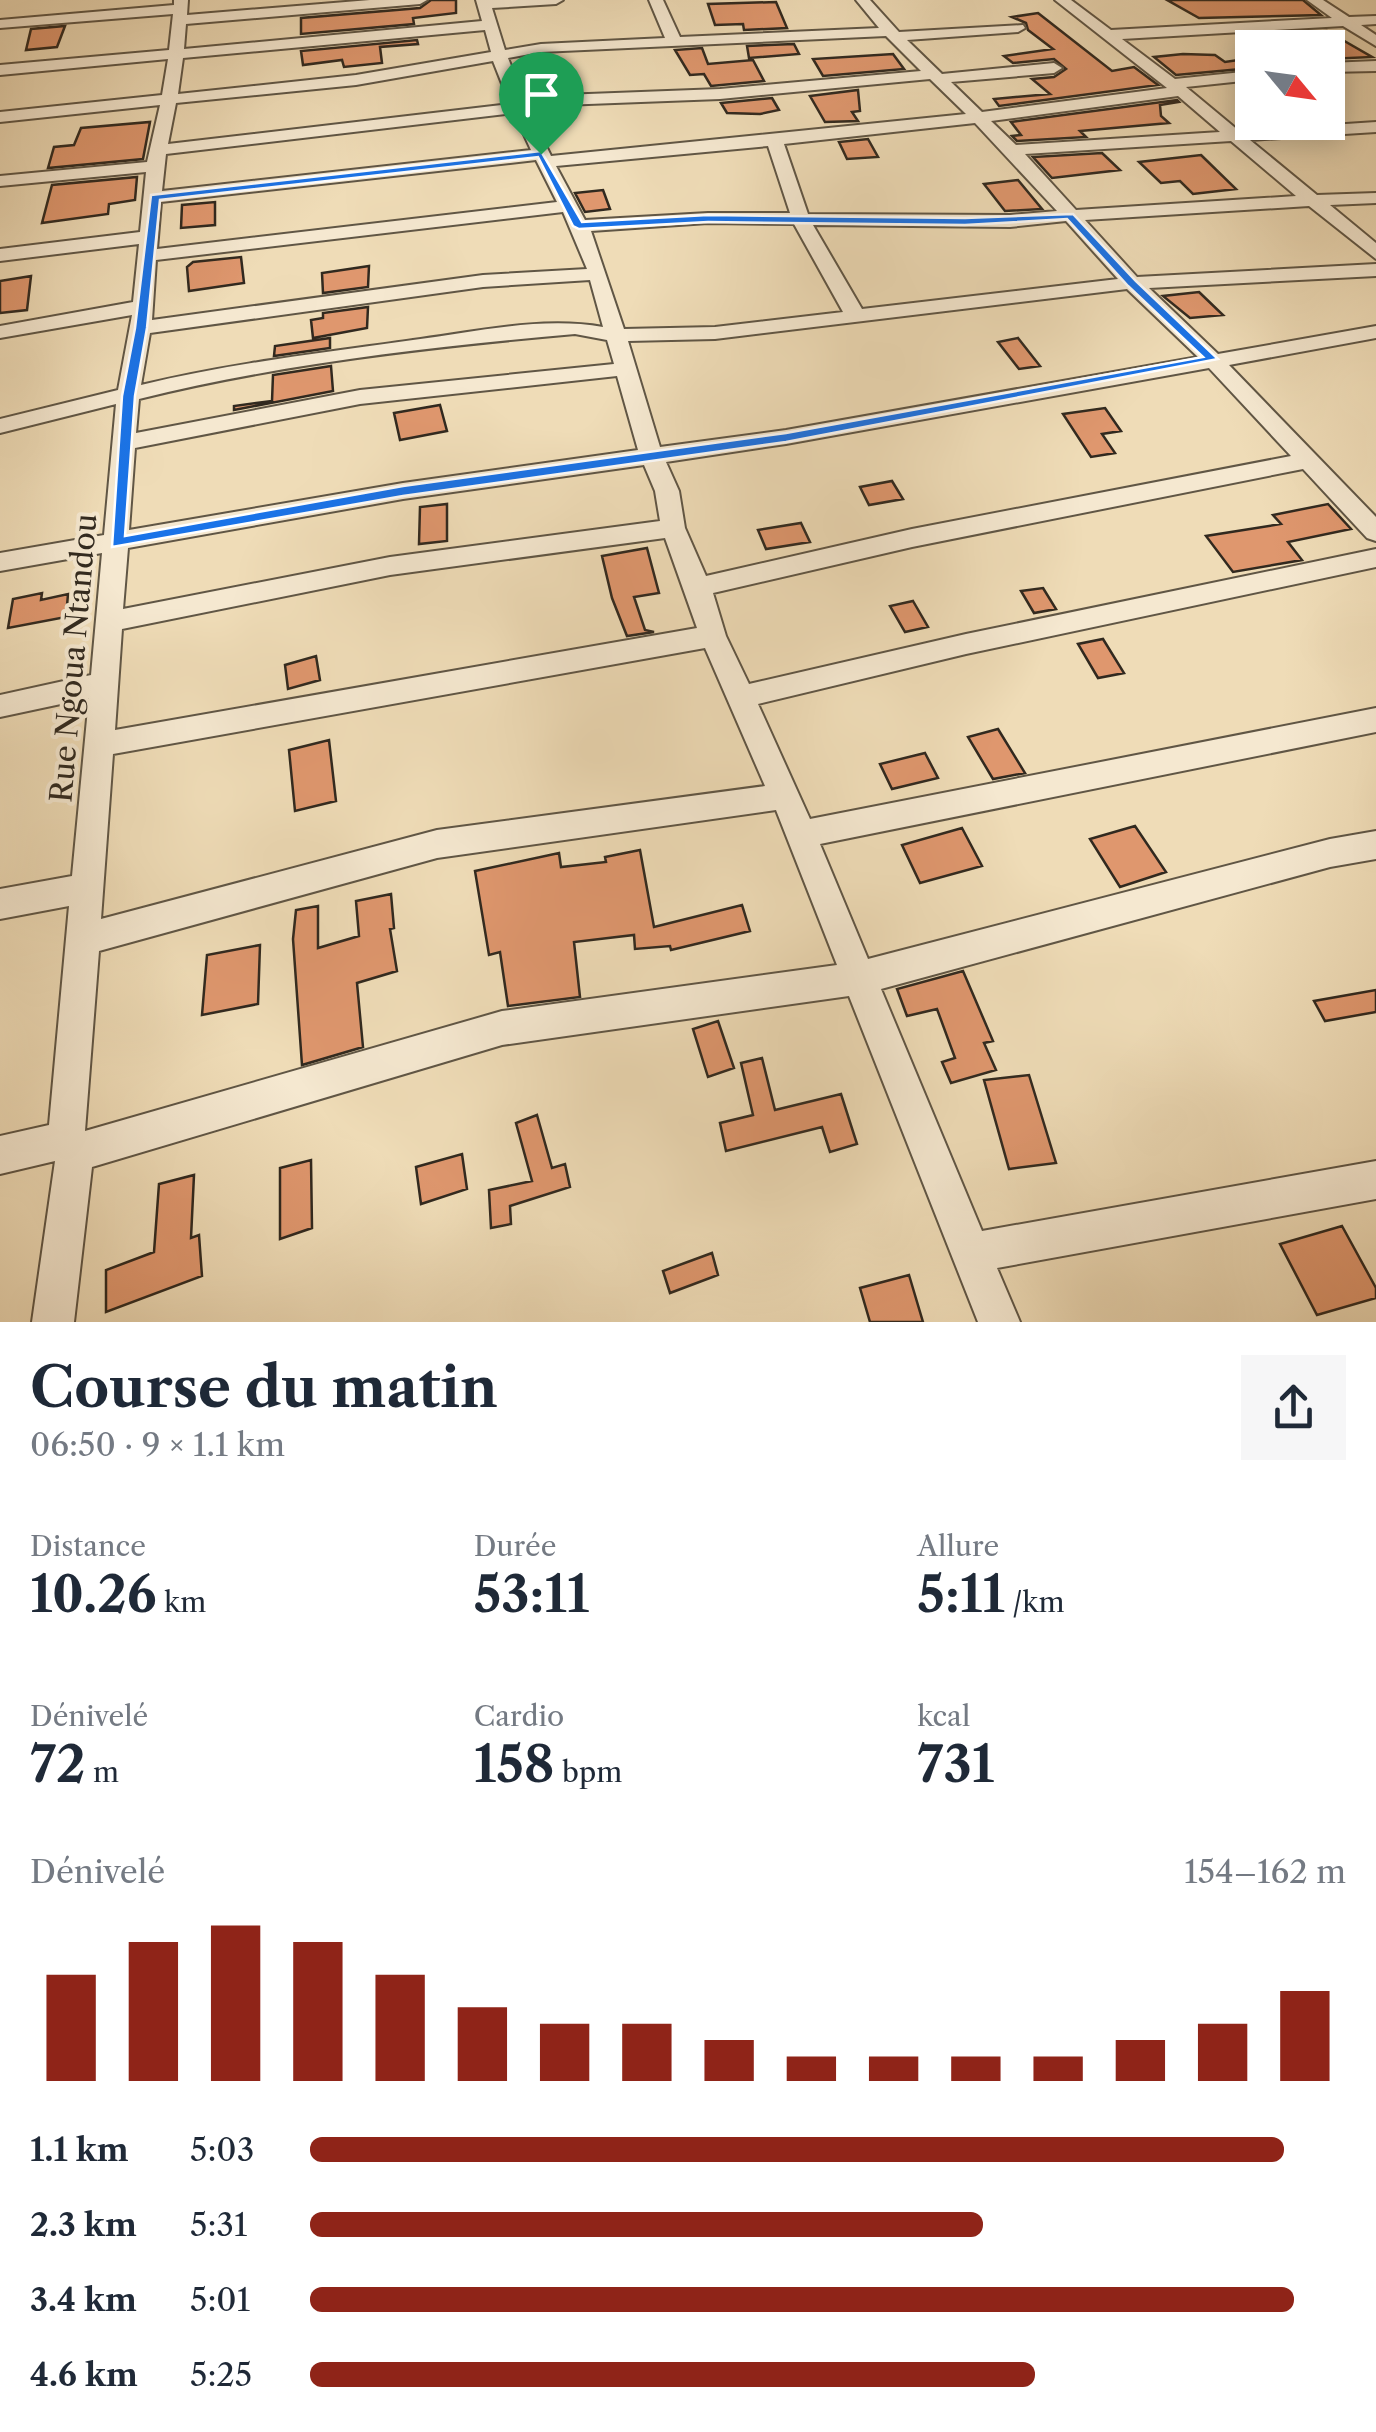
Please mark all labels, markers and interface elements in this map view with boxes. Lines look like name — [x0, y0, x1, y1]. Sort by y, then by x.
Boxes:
north arrow — [1235, 30, 1345, 140]
map controls — [1235, 30, 1345, 140]
pin — [499, 52, 584, 155]
icon: arrive — [514, 67, 569, 122]
street label: Rue Ngoua Ntandou — [42, 512, 105, 804]
text: Course du matin — [30, 1354, 498, 1421]
button: share — [1241, 1355, 1346, 1460]
text: 06:50 · 9 × 1.1 km — [30, 1425, 285, 1464]
text: Distance — [30, 1529, 146, 1563]
text: Durée — [474, 1529, 556, 1563]
text: Allure — [917, 1529, 999, 1563]
text: 10.26 — [30, 1563, 157, 1625]
text: 53:11 — [474, 1563, 589, 1625]
text: 5:11 — [917, 1563, 1005, 1625]
text: km — [157, 1585, 206, 1619]
text: /km — [1005, 1585, 1065, 1619]
text: Dénivelé — [30, 1699, 148, 1733]
text: Cardio — [474, 1699, 564, 1733]
text: kcal — [917, 1699, 970, 1733]
text: 72 — [30, 1733, 86, 1795]
text: 158 — [474, 1733, 555, 1795]
text: 731 — [917, 1733, 994, 1795]
text: m — [86, 1755, 119, 1789]
text: bpm — [555, 1755, 622, 1789]
text: Dénivelé — [30, 1852, 165, 1891]
text: 154–162 m — [1184, 1852, 1346, 1891]
text: 1.1 km — [30, 2130, 129, 2169]
text: 5:03 — [190, 2130, 254, 2169]
text: 2.3 km — [30, 2205, 137, 2244]
text: 5:31 — [190, 2205, 247, 2244]
text: 3.4 km — [30, 2280, 137, 2319]
text: 5:01 — [190, 2280, 250, 2319]
text: 4.6 km — [30, 2355, 138, 2394]
text: 5:25 — [190, 2355, 252, 2394]

